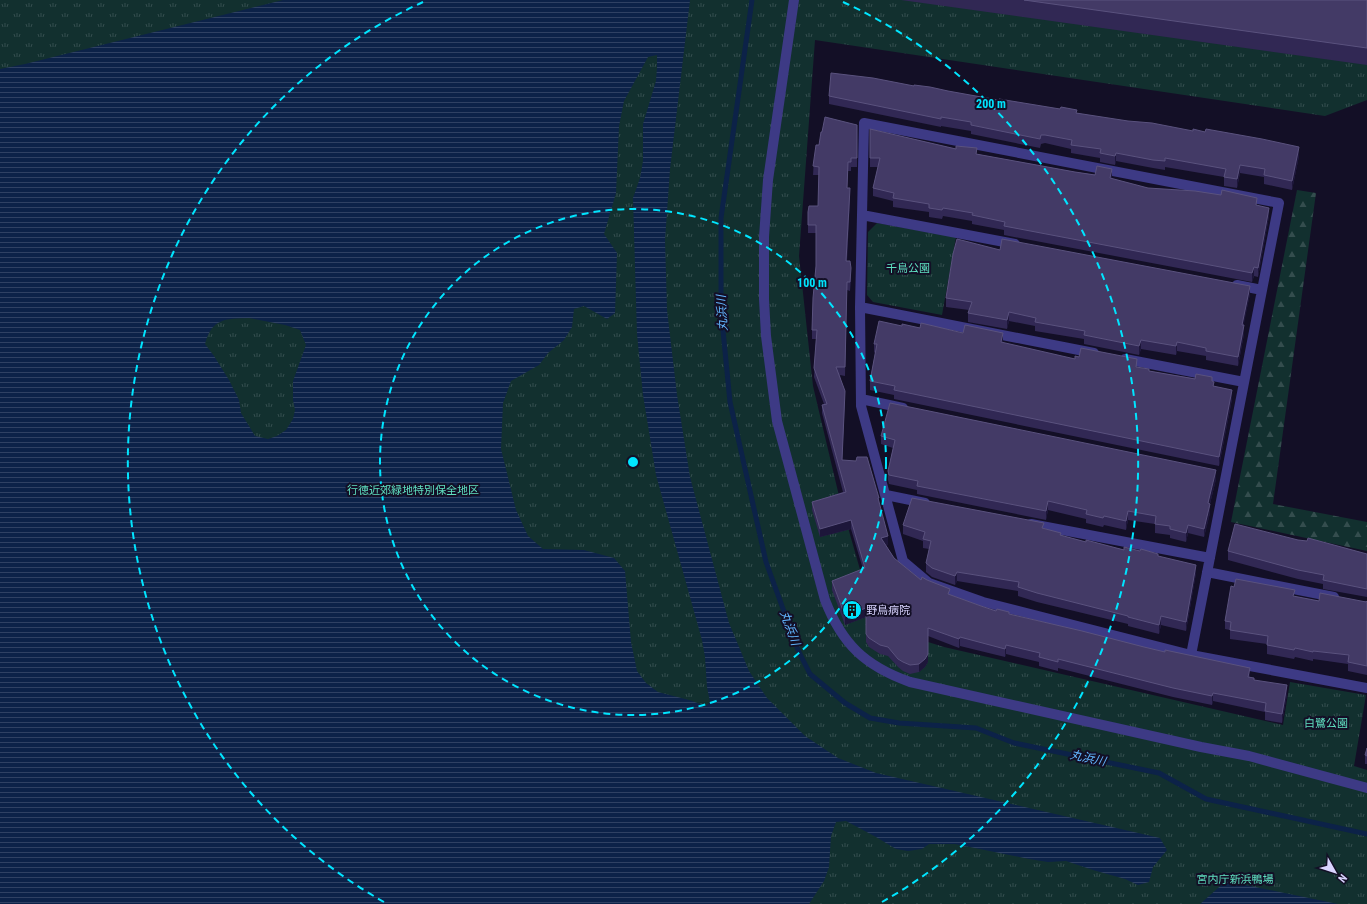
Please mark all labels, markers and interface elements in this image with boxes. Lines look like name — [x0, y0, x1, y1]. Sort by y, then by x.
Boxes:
text: 200 m — [976, 97, 1006, 111]
park label: 千鳥公園 — [886, 262, 930, 275]
text: 100 m — [797, 276, 827, 290]
water label: 丸浜川 — [714, 293, 730, 331]
centre of rings — [626, 455, 640, 469]
park label: 行徳近郊緑地特別保全地区 — [347, 484, 479, 497]
building icon: 野鳥病院 — [841, 599, 863, 621]
place label: 野鳥病院 — [866, 604, 910, 617]
water label: 丸浜川 — [777, 609, 803, 649]
park label: 白鷺公園 — [1304, 717, 1348, 730]
water label: 丸浜川 — [1069, 747, 1109, 769]
north arrow — [1315, 852, 1355, 892]
text: N — [1335, 871, 1350, 885]
park label: 宮内庁新浜鴨場 — [1197, 873, 1274, 886]

